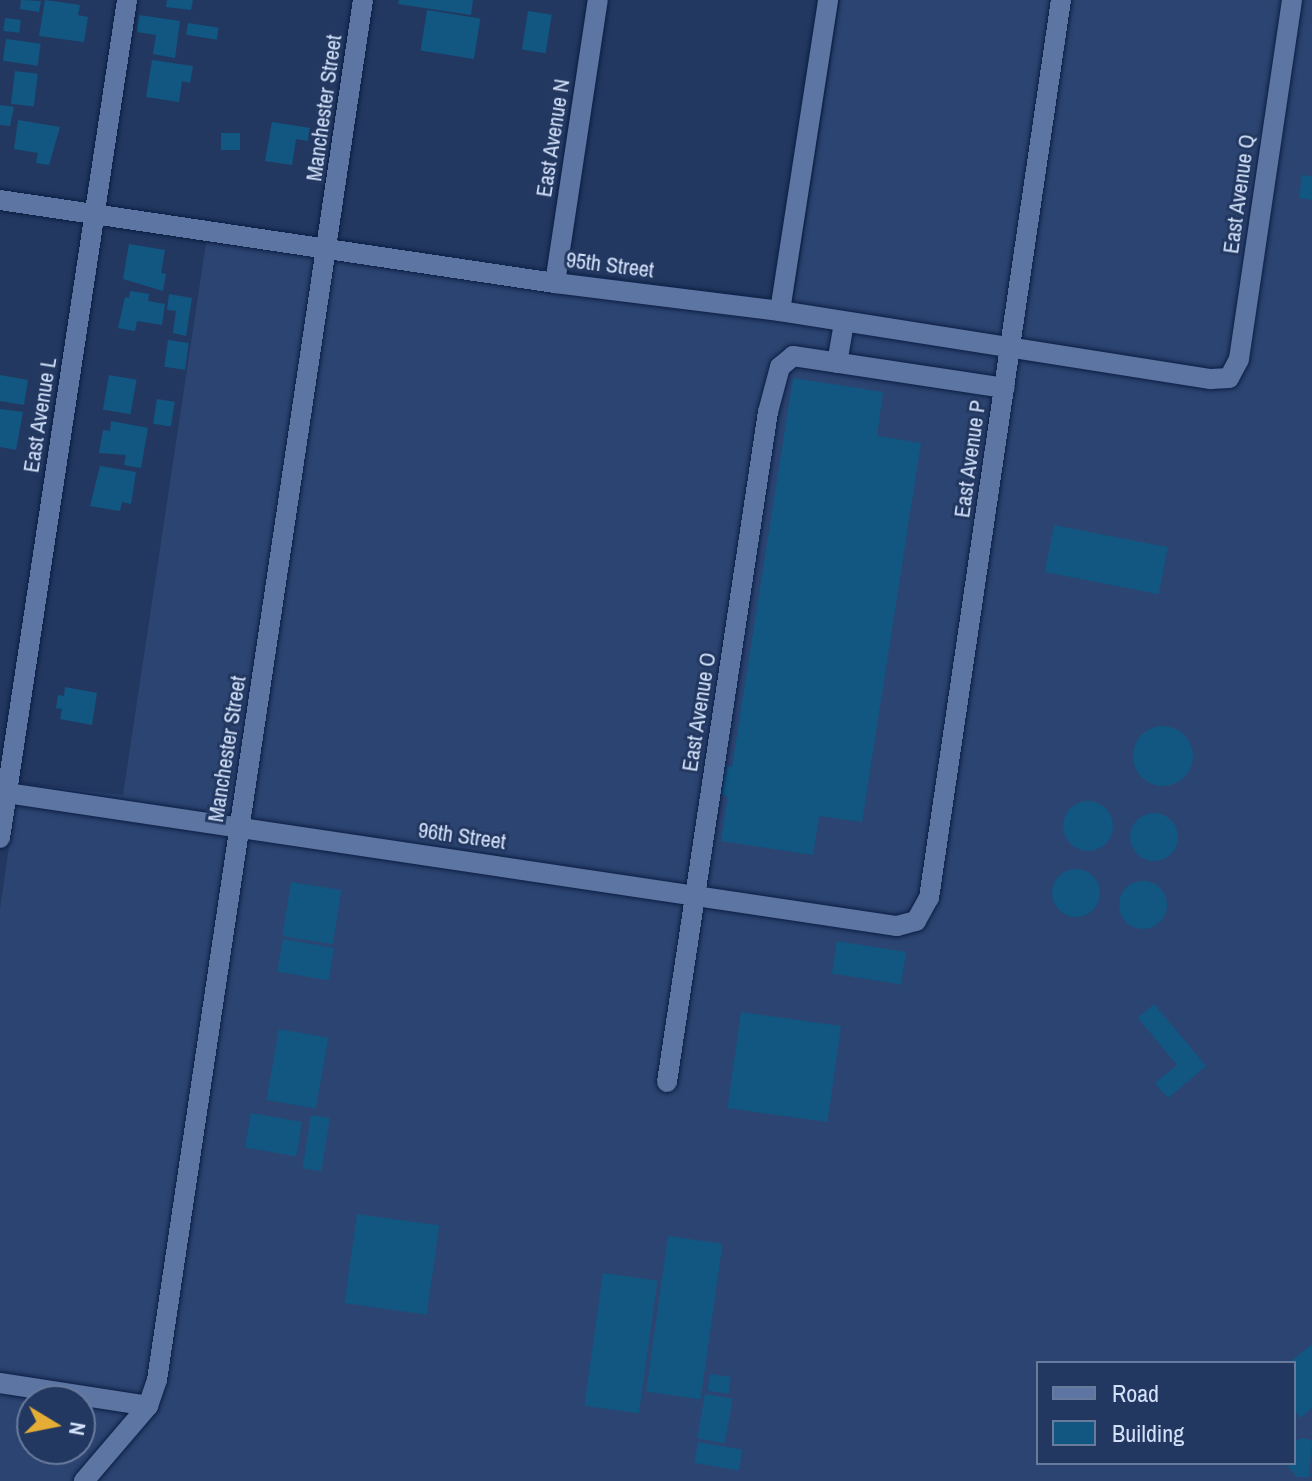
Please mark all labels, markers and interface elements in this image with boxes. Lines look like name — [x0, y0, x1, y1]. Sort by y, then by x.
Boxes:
street label: Manchester Street — [301, 33, 347, 183]
street label: East Avenue N — [531, 77, 575, 199]
street label: East Avenue Q — [1218, 132, 1260, 256]
street label: 95th Street — [565, 247, 655, 283]
street label: East Avenue L — [18, 355, 62, 475]
street label: East Avenue P — [949, 398, 991, 520]
street label: East Avenue O — [676, 650, 722, 774]
street label: Manchester Street — [202, 674, 252, 824]
street label: 96th Street — [416, 817, 508, 855]
legend — [1036, 1361, 1296, 1465]
text: Road — [1112, 1377, 1159, 1409]
north arrow — [16, 1385, 96, 1465]
text: Building — [1112, 1417, 1184, 1449]
text: N — [62, 1420, 94, 1438]

